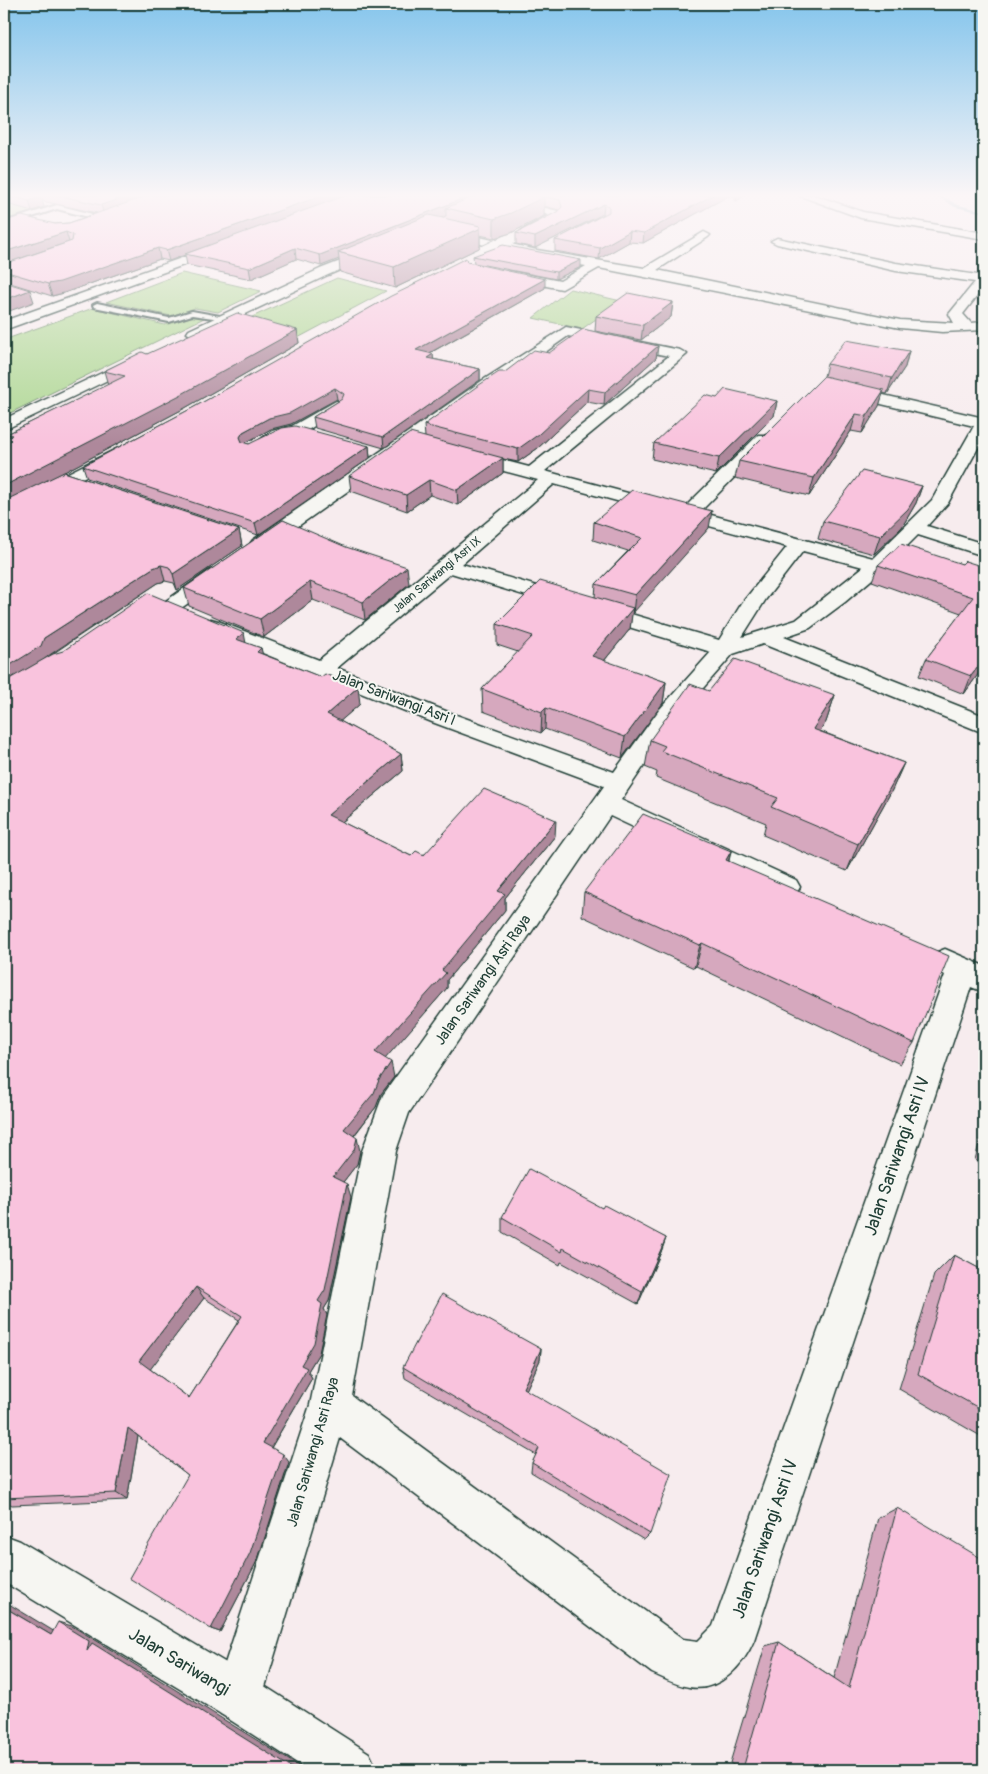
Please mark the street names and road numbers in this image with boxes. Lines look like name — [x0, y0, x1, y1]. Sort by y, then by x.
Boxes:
street label: Jalan Sariwangi Asri IX — [390, 533, 484, 616]
street label: Jalan Sariwangi Asri I — [330, 666, 458, 730]
street label: Jalan Sariwangi Asri Raya — [431, 911, 535, 1049]
street label: Jalan Sariwangi Asri IV — [859, 1073, 935, 1239]
street label: Jalan Sariwangi Asri Raya — [282, 1375, 344, 1529]
street label: Jalan Sariwangi Asri IV — [727, 1456, 803, 1622]
street label: Jalan Sariwangi — [124, 1623, 234, 1701]

